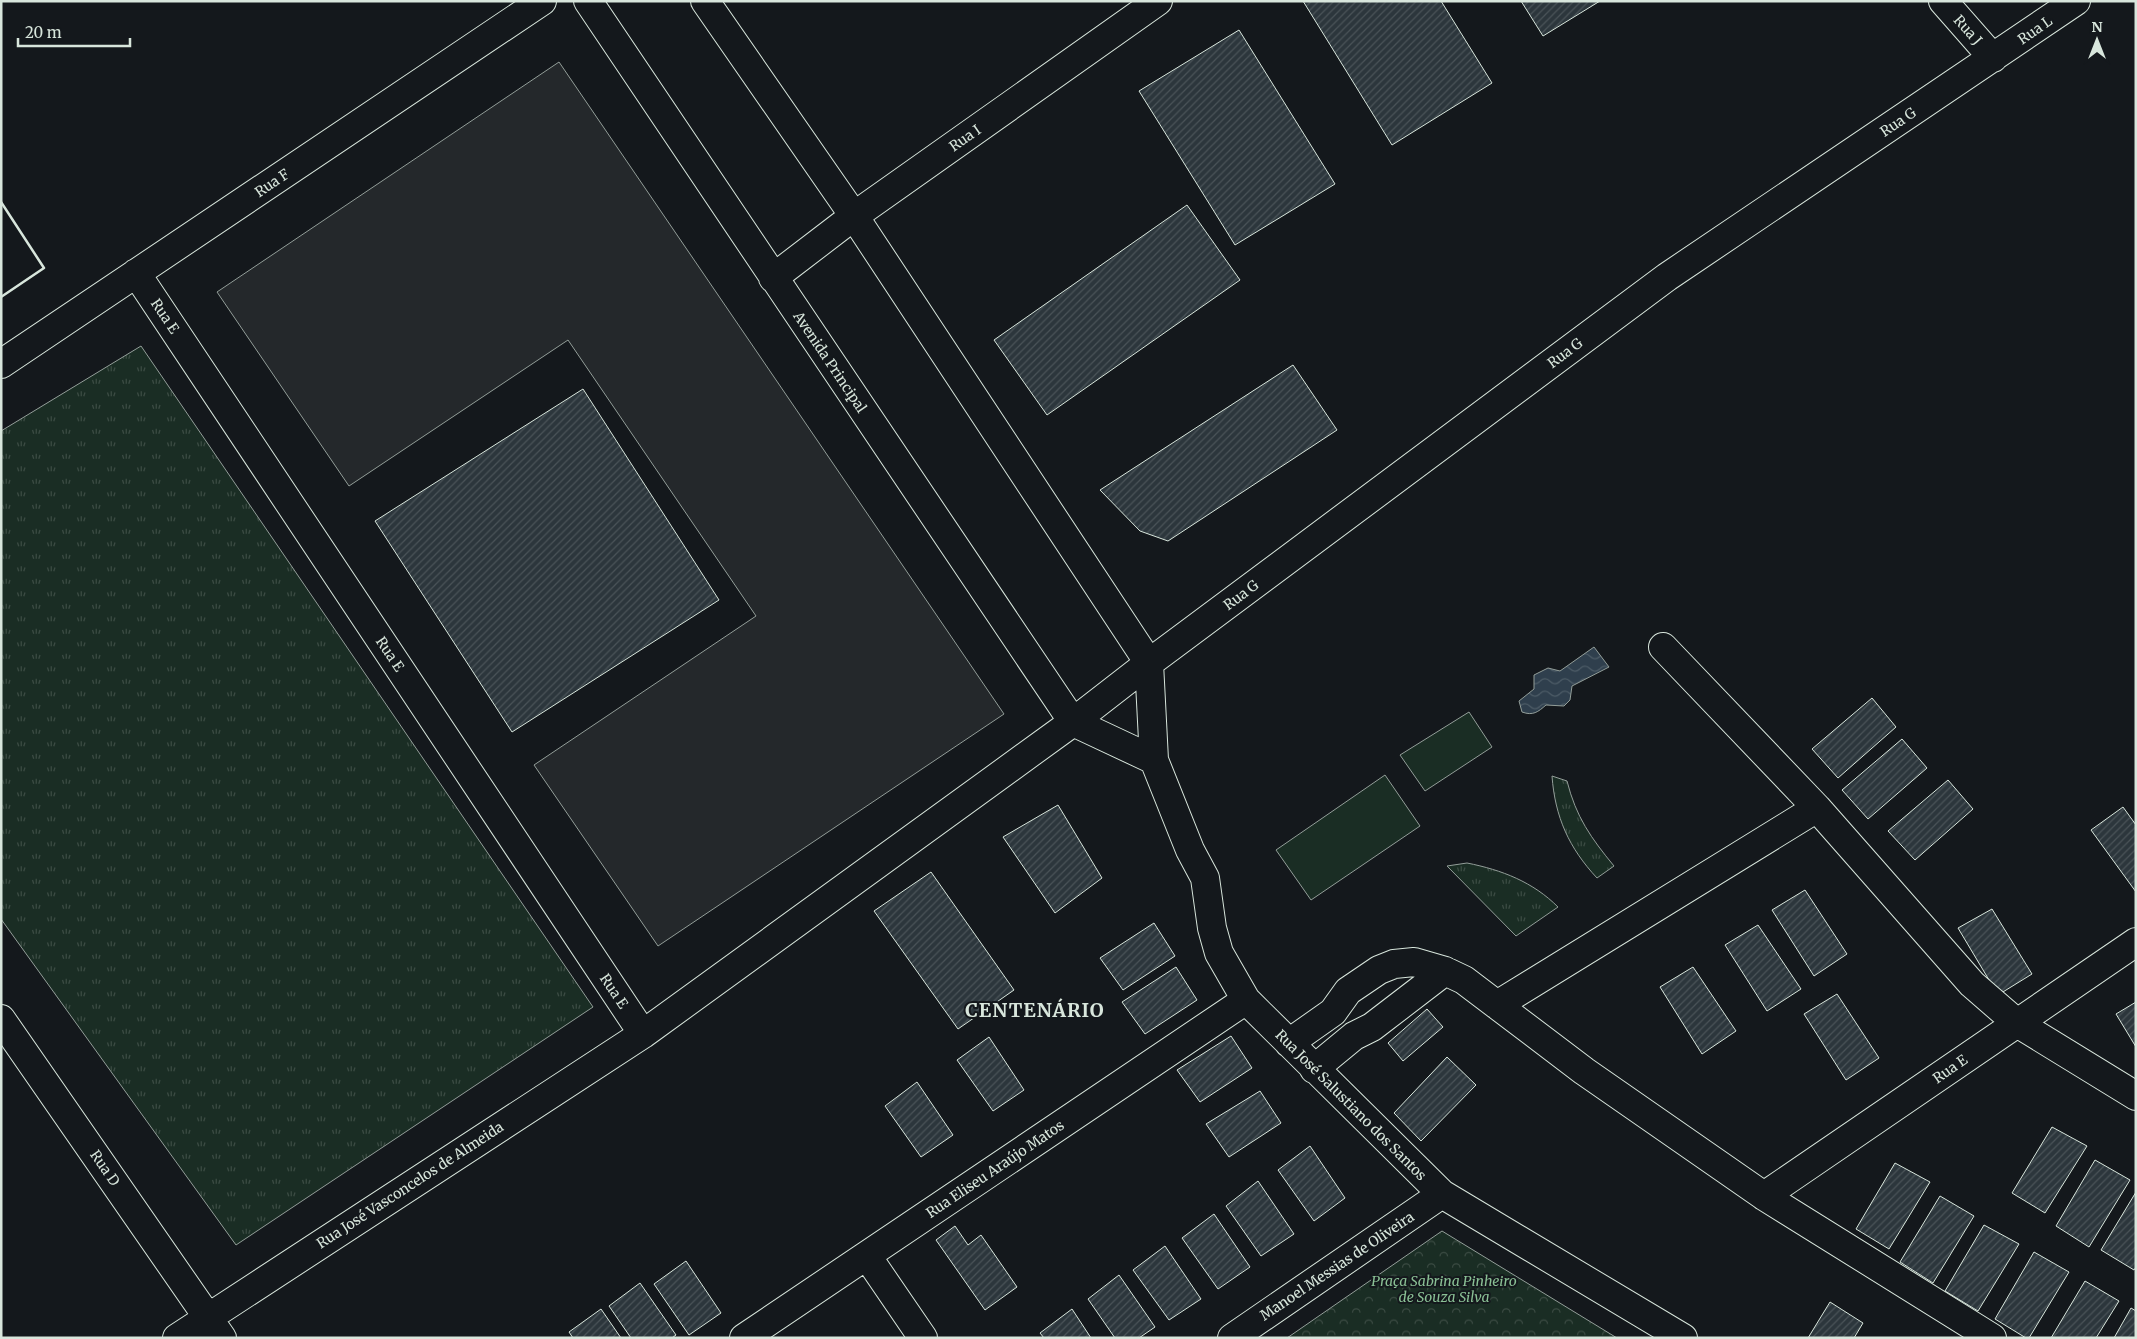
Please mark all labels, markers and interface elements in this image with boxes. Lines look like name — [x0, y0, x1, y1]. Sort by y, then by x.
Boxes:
street label: Rua J — [1950, 11, 1986, 49]
street label: Rua L — [2014, 12, 2056, 48]
scale bar — [18, 15, 130, 47]
north arrow — [2072, 15, 2122, 65]
text: N — [2091, 18, 2103, 36]
text: 20 m — [25, 23, 62, 42]
street label: Rua G — [1877, 104, 1919, 140]
street label: Rua I — [946, 121, 984, 155]
street label: Rua F — [251, 165, 293, 201]
street label: Rua E — [147, 295, 183, 337]
street label: Avenida Principal — [789, 307, 871, 417]
street label: Rua G — [1544, 334, 1586, 372]
street label: Rua G — [1220, 576, 1262, 614]
street label: Rua E — [372, 633, 408, 675]
street label: Rua E — [596, 970, 632, 1012]
district label: CENTENÁRIO — [965, 998, 1105, 1022]
street label: Rua José Salustiano dos Santos — [1272, 1026, 1430, 1184]
street label: Rua E — [1929, 1051, 1971, 1087]
street label: Rua Eliseu Araújo Matos — [923, 1116, 1068, 1222]
street label: Rua José Vasconcelos de Almeida — [313, 1117, 507, 1252]
street label: Rua D — [86, 1147, 124, 1190]
street label: Manoel Messias de Oliveira — [1256, 1207, 1418, 1324]
park label: Praça Sabrina Pinheiro de Souza Silva — [1371, 1272, 1517, 1306]

